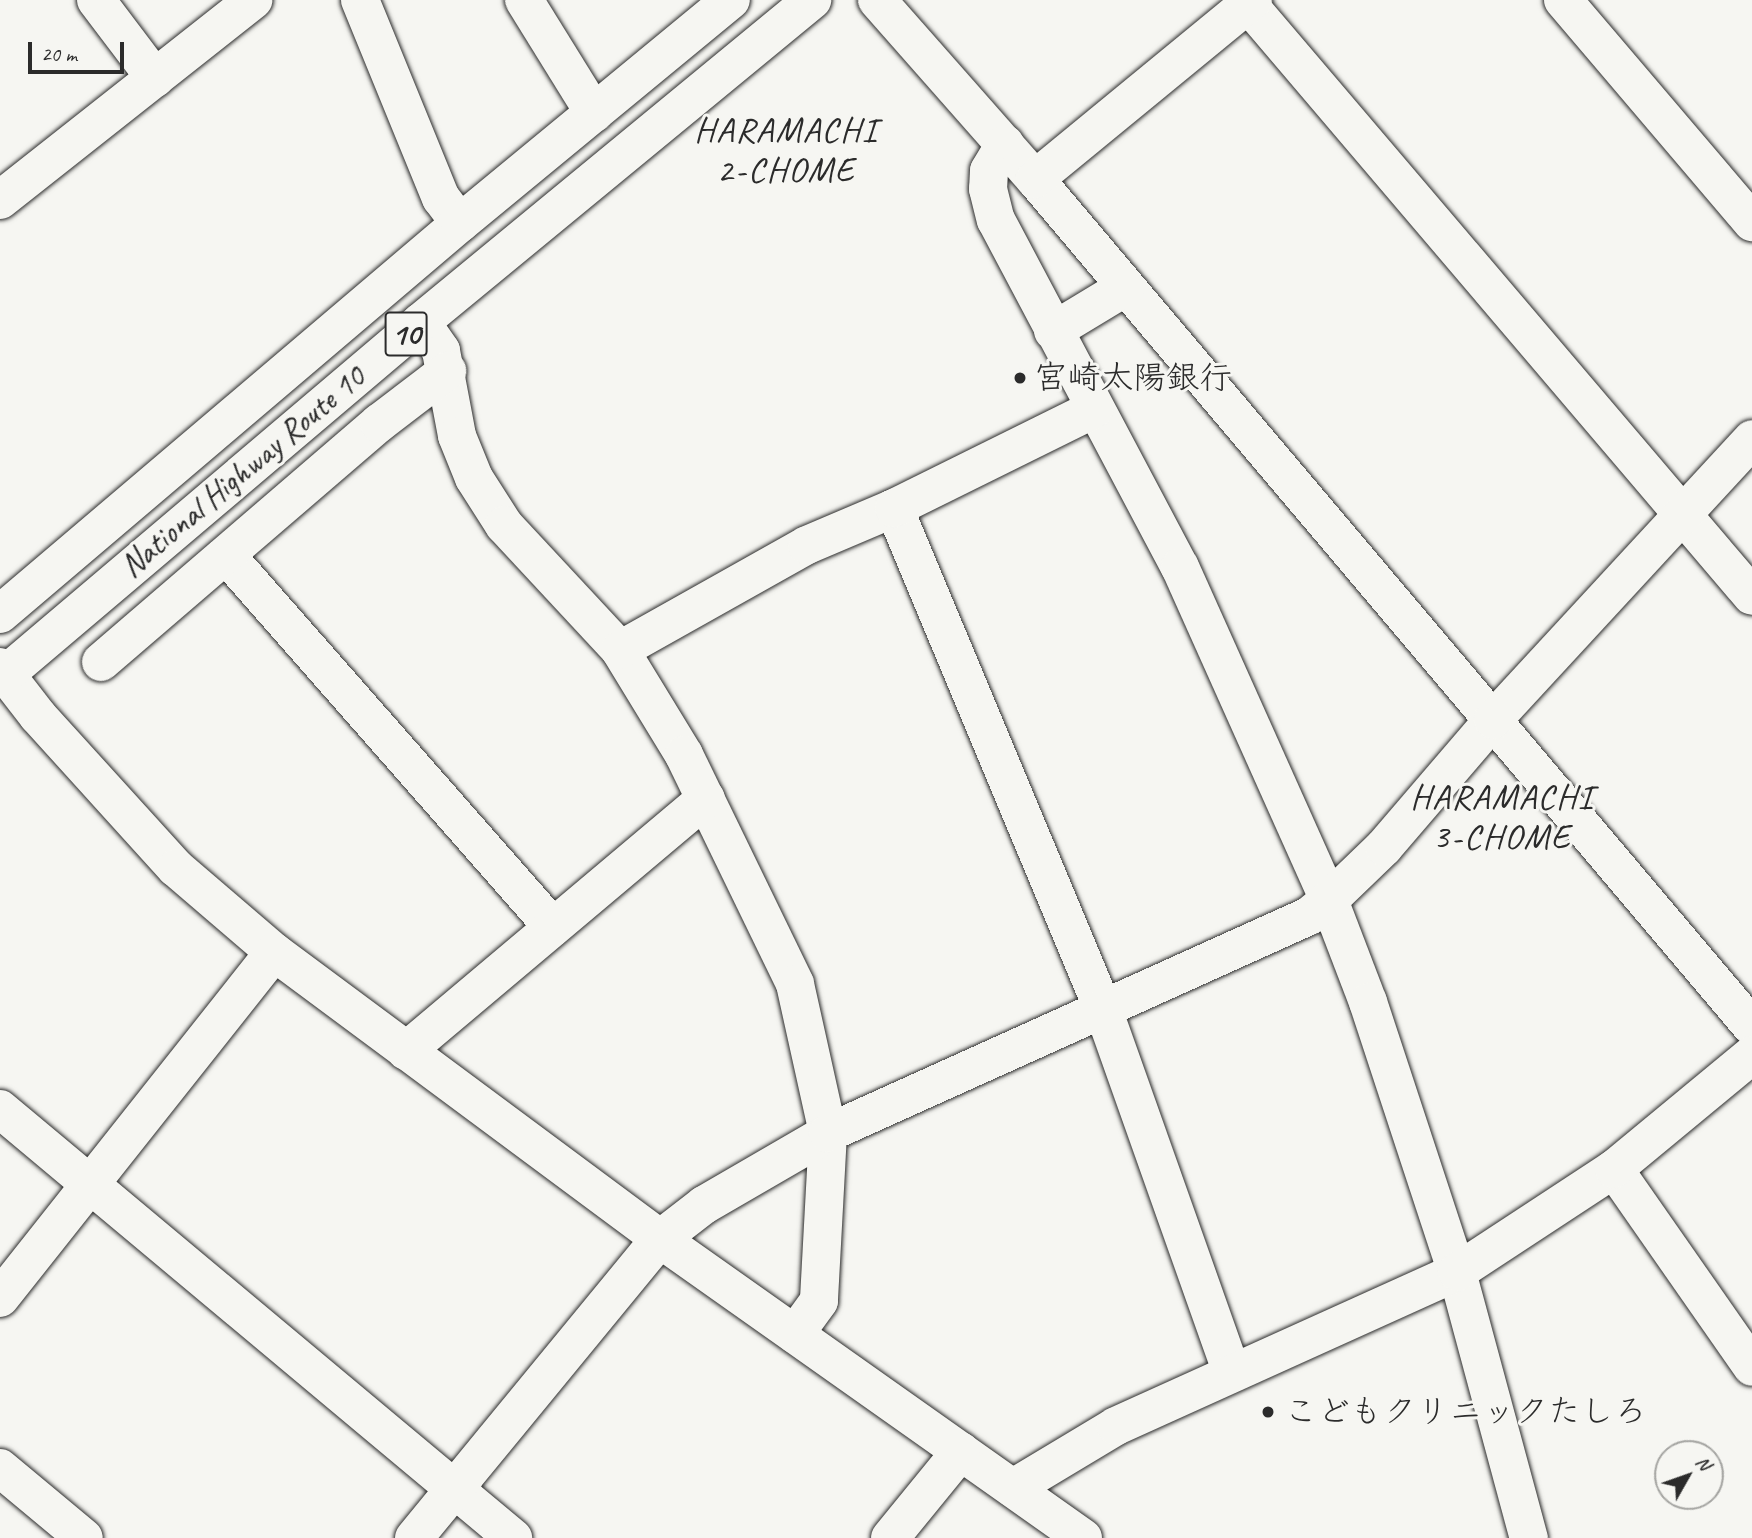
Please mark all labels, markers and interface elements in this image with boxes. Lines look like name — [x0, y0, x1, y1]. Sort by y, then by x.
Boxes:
scale bar — [32, 28, 128, 72]
text: 20 m — [41, 41, 77, 67]
district label: HARAMACHI 2-CHOME — [697, 109, 875, 191]
road number: 10 — [383, 306, 429, 362]
street label: National Highway Route 10 — [112, 358, 374, 586]
place label: 宮崎太陽銀行 — [1034, 358, 1232, 398]
marker: 宮崎太陽銀行 — [1012, 370, 1028, 386]
district label: HARAMACHI 3-CHOME — [1413, 776, 1591, 858]
place label: こどもクリニックたしろ — [1284, 1392, 1647, 1432]
marker: こどもクリニックたしろ — [1258, 1402, 1278, 1422]
north arrow — [1654, 1440, 1724, 1510]
text: N — [1691, 1451, 1717, 1475]

